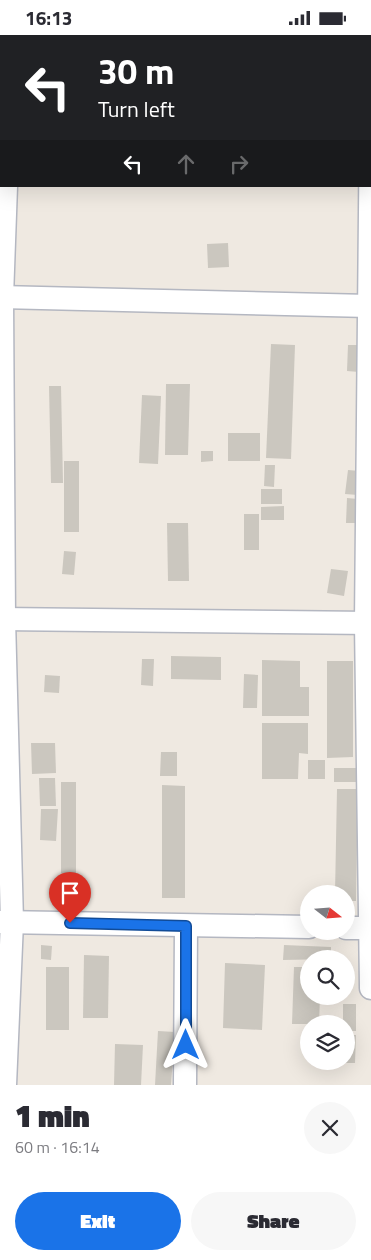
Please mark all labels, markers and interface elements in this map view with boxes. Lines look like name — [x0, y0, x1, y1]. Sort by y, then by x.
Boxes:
text: 16:13 — [25, 3, 72, 32]
text: 30 m — [98, 44, 174, 98]
icon: left — [15, 55, 80, 120]
text: Turn left — [98, 92, 175, 126]
icon: left — [119, 150, 147, 178]
icon: ahead — [172, 150, 200, 178]
icon: right — [225, 150, 253, 178]
pin — [49, 872, 91, 923]
icon: arrive — [56, 879, 84, 907]
north arrow — [300, 885, 355, 940]
map controls — [300, 885, 355, 1070]
button: search — [300, 950, 355, 1005]
button: layers — [300, 1015, 355, 1070]
position arrow — [159, 1018, 211, 1070]
text: 1 min — [15, 1093, 90, 1139]
button: close — [304, 1102, 356, 1154]
text: 60 m · 16:14 — [15, 1135, 100, 1159]
button: Exit — [15, 1192, 181, 1250]
button: Share — [191, 1192, 356, 1250]

